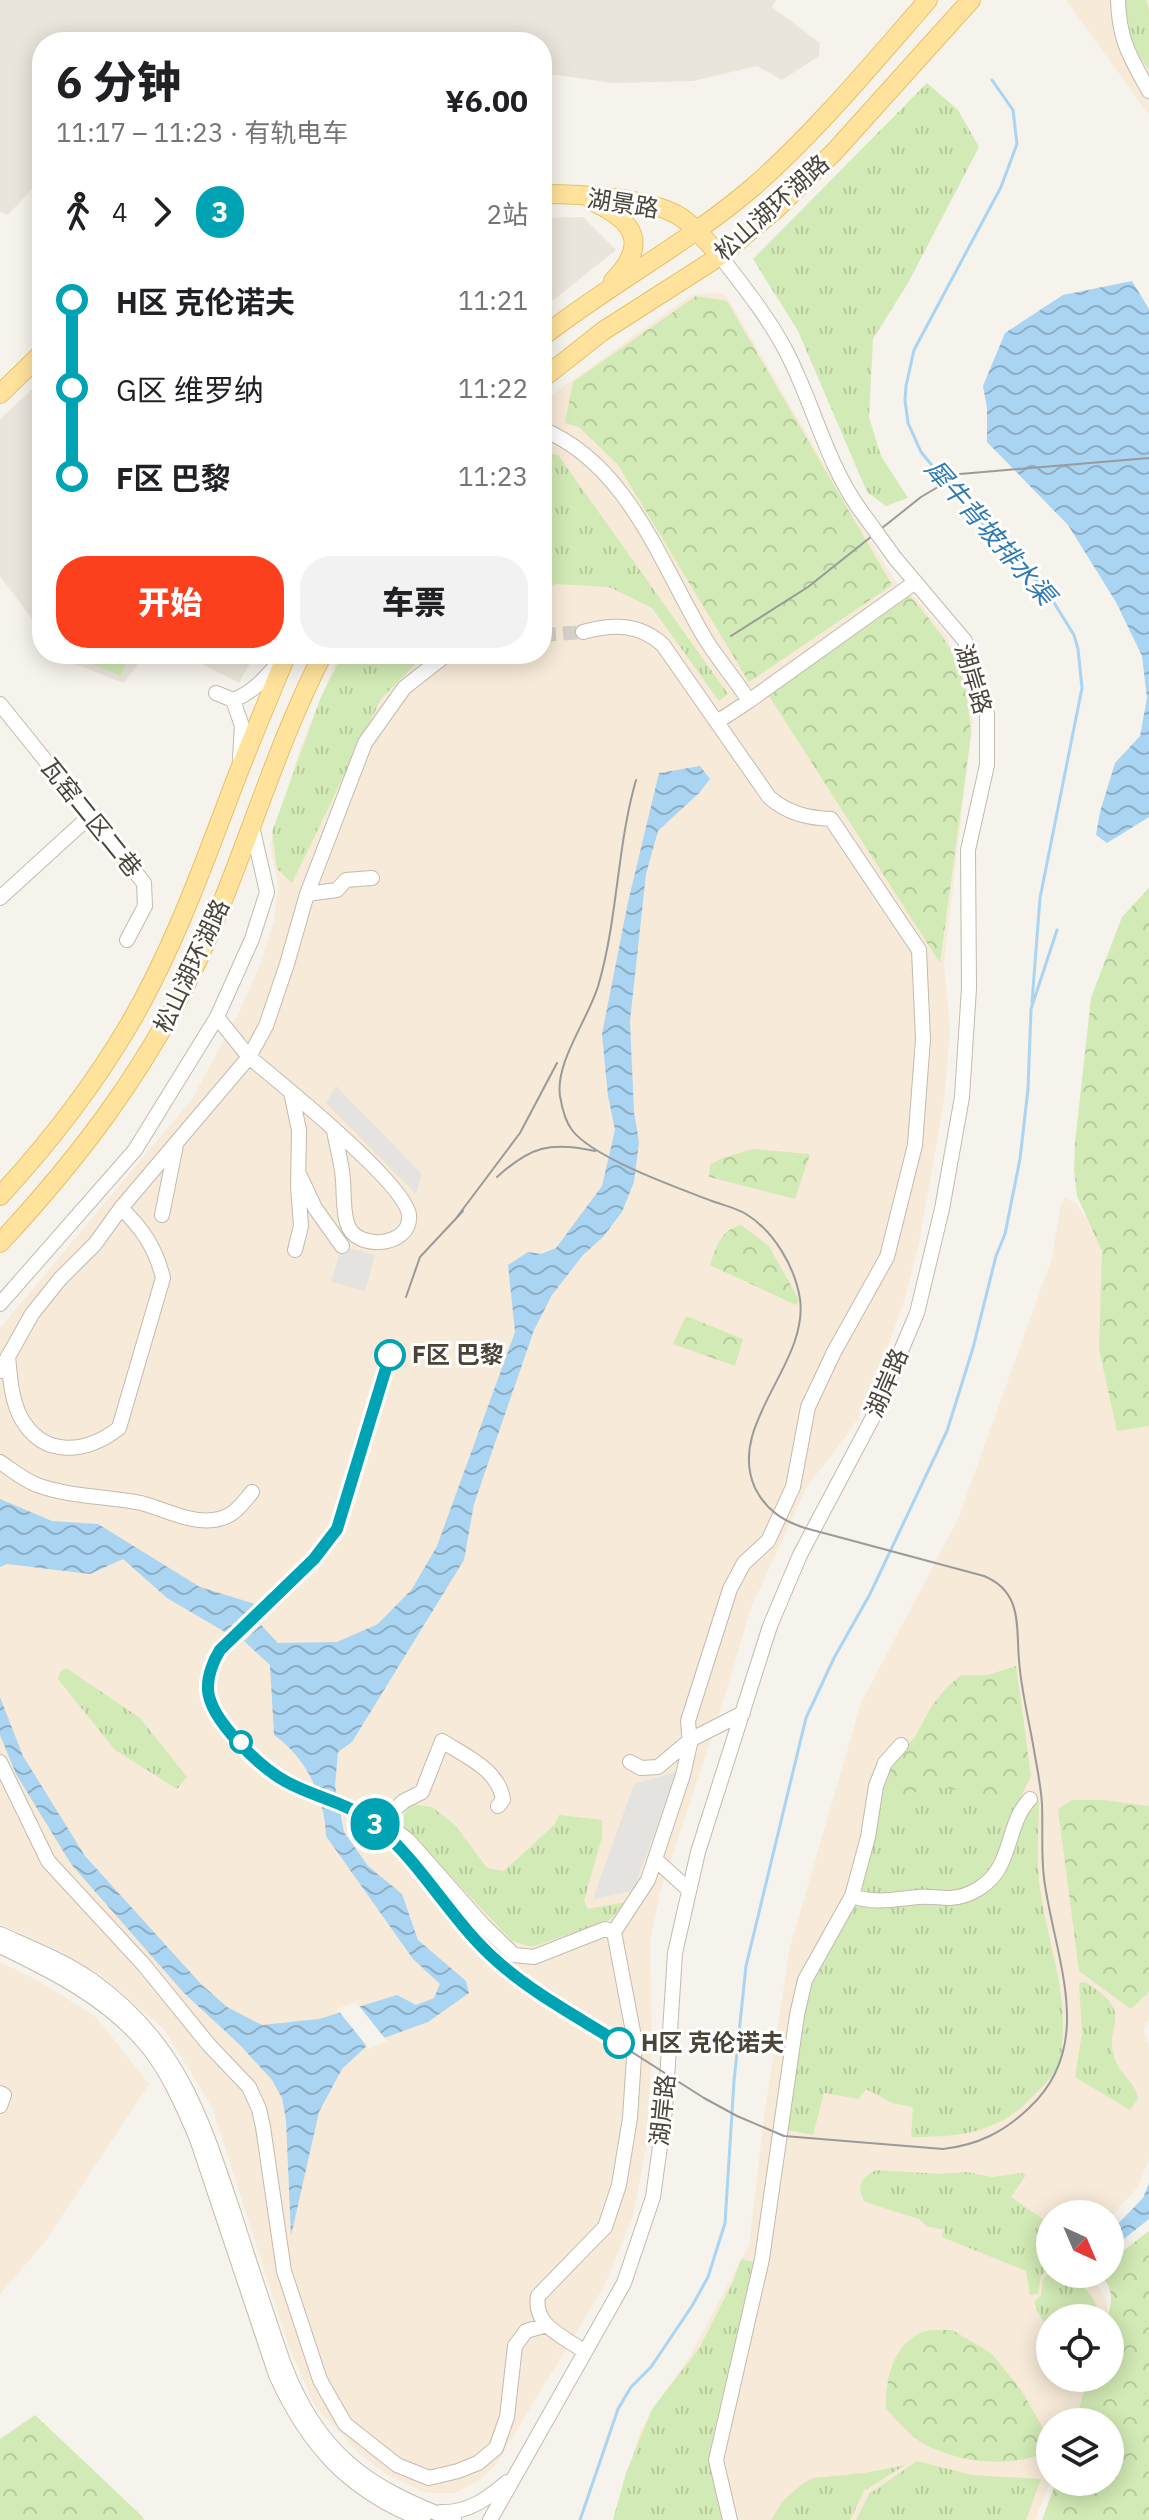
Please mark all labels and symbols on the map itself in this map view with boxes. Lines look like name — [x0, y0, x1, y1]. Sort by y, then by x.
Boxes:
street label: 松山湖环湖路 — [707, 147, 836, 267]
street label: 湖景路 — [585, 182, 661, 224]
water label: 犀牛背坡排水渠 — [918, 452, 1066, 614]
street label: 湖岸路 — [948, 640, 1000, 718]
street label: 瓦窑二区二巷 — [34, 751, 150, 883]
street label: 松山湖环湖路 — [146, 894, 236, 1038]
place label: F区 巴黎 — [412, 1338, 504, 1370]
marker: F区 巴黎 — [375, 1340, 405, 1370]
street label: 湖岸路 — [857, 1343, 915, 1422]
unlabelled marker — [230, 1731, 252, 1753]
line badge: 3 — [349, 1798, 401, 1850]
place label: H区 克伦诺夫 — [641, 2026, 784, 2058]
marker: H区 克伦诺夫 — [604, 2028, 634, 2058]
street label: 湖岸路 — [642, 2072, 682, 2147]
north arrow — [1036, 2200, 1124, 2288]

